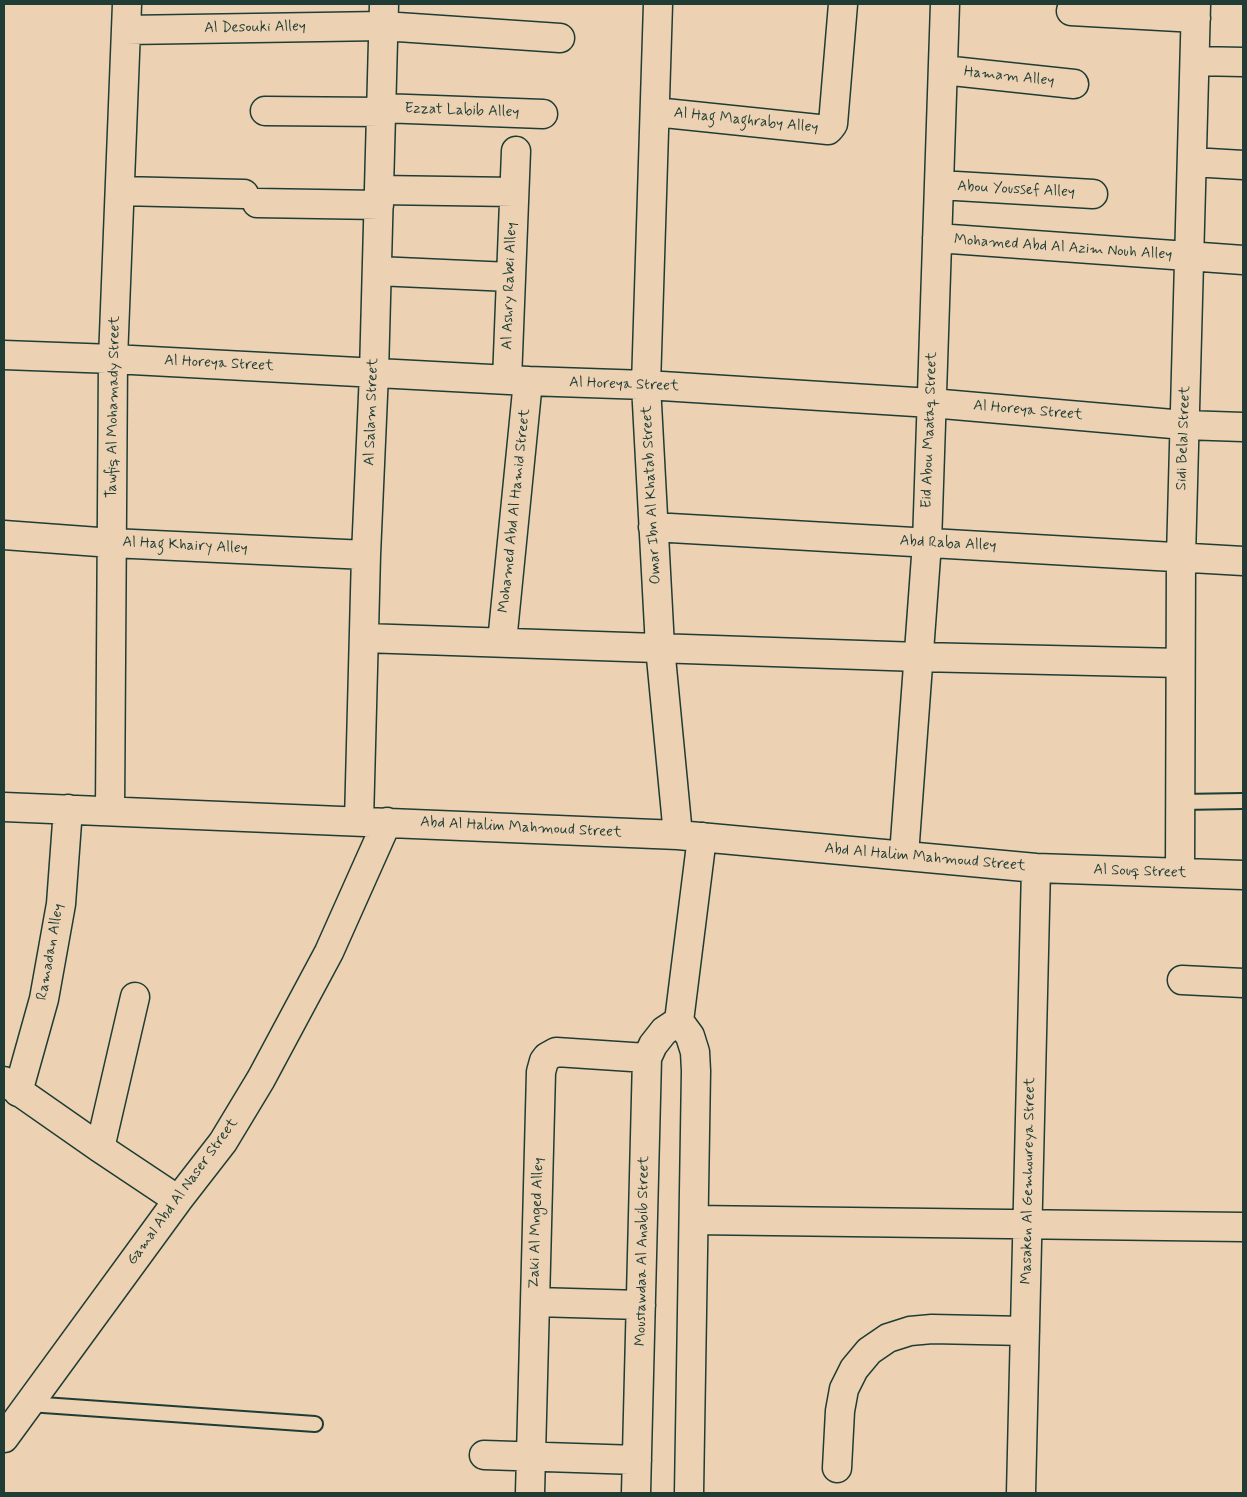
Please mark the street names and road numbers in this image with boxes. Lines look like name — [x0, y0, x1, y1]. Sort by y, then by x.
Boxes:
street label: Al Desouki Alley — [204, 18, 306, 38]
street label: Hamam Alley — [963, 63, 1055, 91]
street label: Ezzat Labib Alley — [404, 100, 520, 122]
street label: Al Hag Maghraby Alley — [673, 104, 819, 138]
street label: Abou Youssef Alley — [957, 178, 1075, 202]
street label: Al Ashry Rabei Alley — [499, 222, 521, 350]
street label: Mohamed Abd Al Azim Nouh Alley — [953, 231, 1173, 265]
street label: Tawfiq Al Mohamady Street — [103, 316, 125, 498]
street label: Eid Abou Maataq Street — [918, 351, 942, 509]
street label: Al Horeya Street — [164, 352, 274, 376]
street label: Al Salam Street — [361, 358, 383, 466]
street label: Al Horeya Street — [569, 374, 679, 396]
street label: Sidi Belal Street — [1173, 385, 1195, 491]
street label: Al Horeya Street — [973, 397, 1083, 425]
street label: Omar Ibn Al Khatab Street — [638, 405, 666, 585]
street label: Mohamed Abd Al Hamid Street — [495, 408, 535, 614]
street label: Abd Raba Alley — [899, 532, 997, 556]
street label: Al Hag Khairy Alley — [122, 534, 248, 558]
street label: Abd Al Halim Mahmoud Street — [420, 814, 622, 842]
street label: Abd Al Halim Mahmoud Street — [824, 840, 1026, 876]
street label: Al Souq Street — [1093, 861, 1187, 883]
street label: Ramadan Alley — [34, 902, 68, 1002]
street label: Masaken Al Gemhoureya Street — [1018, 1077, 1040, 1285]
street label: Gamal Abd Al Naser Street — [124, 1115, 242, 1269]
street label: Moustawdaa Al Anabib Street — [632, 1156, 654, 1346]
street label: Zaki Al Mnged Alley — [526, 1157, 548, 1289]

